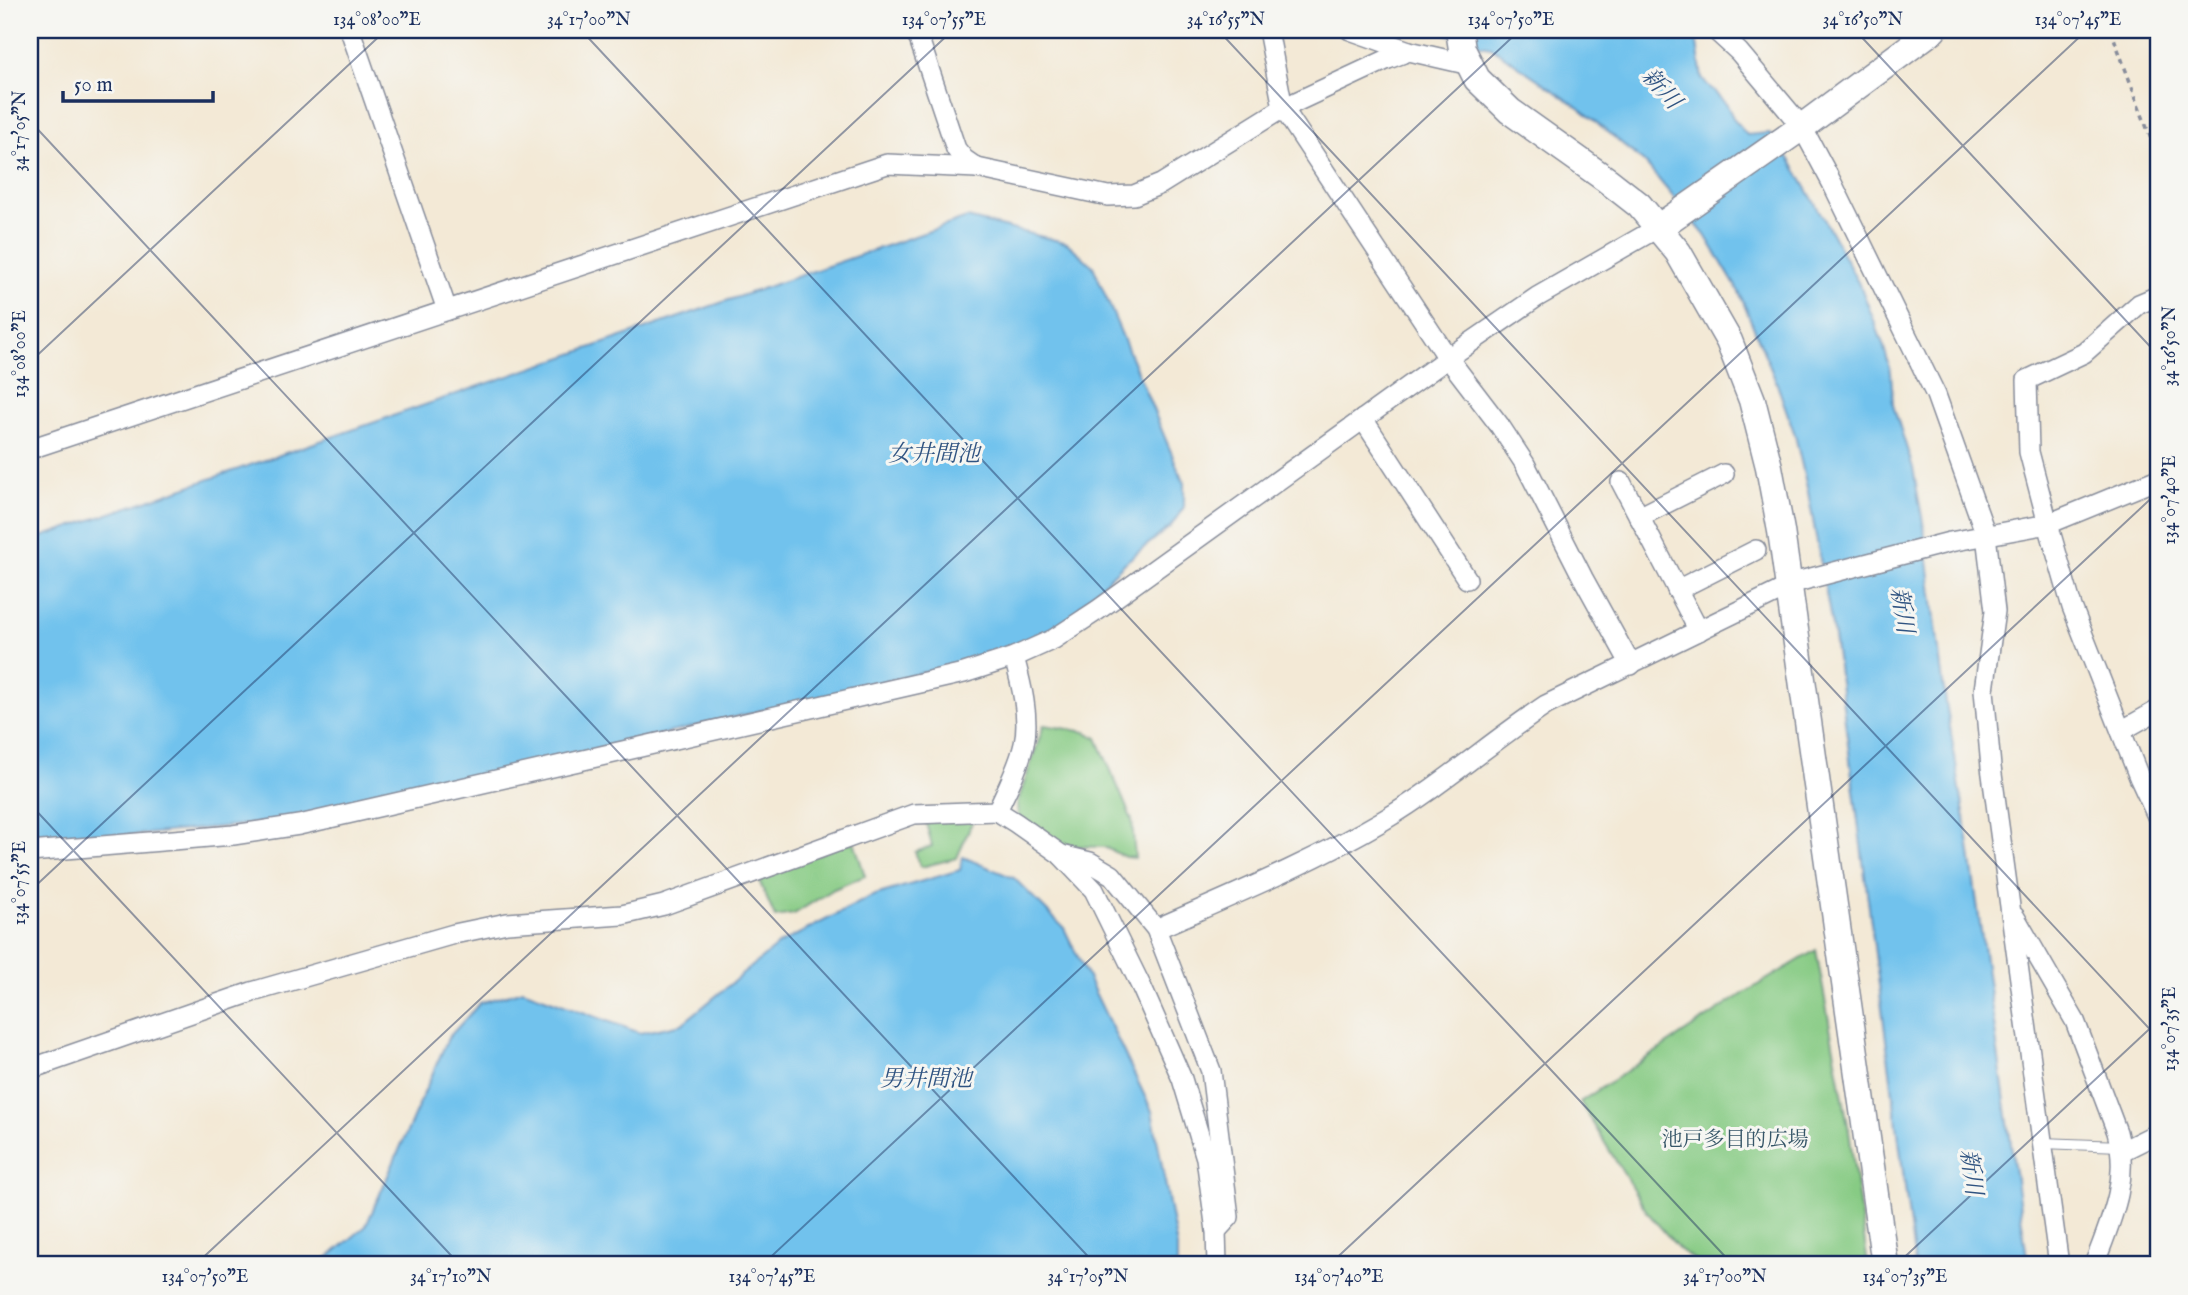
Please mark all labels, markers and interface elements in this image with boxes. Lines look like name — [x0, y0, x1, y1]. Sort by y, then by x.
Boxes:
text: 134°08'00"E — [333, 9, 421, 32]
text: 34°17'00"N — [547, 9, 631, 32]
text: 134°07'55"E — [902, 9, 986, 32]
text: 34°16'55"N — [1187, 9, 1265, 32]
text: 134°07'50"E — [1468, 9, 1554, 32]
text: 34°16'50"N — [1823, 9, 1904, 32]
text: 134°07'45"E — [2035, 9, 2121, 32]
scale bar — [63, 60, 214, 104]
water label: 新川 — [1635, 62, 1689, 118]
text: 50 m — [74, 72, 113, 99]
text: 34°17'05"N — [9, 90, 32, 172]
text: 34°16'50"N — [2159, 305, 2182, 386]
text: 134°08'00"E — [9, 310, 32, 398]
water label: 女井間池 — [888, 440, 983, 469]
text: 134°07'40"E — [2159, 455, 2182, 545]
water label: 新川 — [1884, 585, 1920, 638]
text: 134°07'55"E — [9, 841, 32, 925]
text: 134°07'35"E — [2159, 987, 2182, 1071]
water label: 男井間池 — [880, 1065, 975, 1094]
park label: 池戸多目的広場 — [1662, 1127, 1809, 1154]
water label: 新川 — [1953, 1147, 1988, 1200]
text: 134°07'50"E — [162, 1266, 248, 1289]
text: 34°17'10"N — [410, 1266, 492, 1289]
text: 134°07'45"E — [729, 1266, 815, 1289]
text: 34°17'05"N — [1047, 1266, 1129, 1289]
text: 134°07'40"E — [1294, 1266, 1384, 1289]
text: 34°17'00"N — [1683, 1266, 1767, 1289]
text: 134°07'35"E — [1863, 1266, 1947, 1289]

